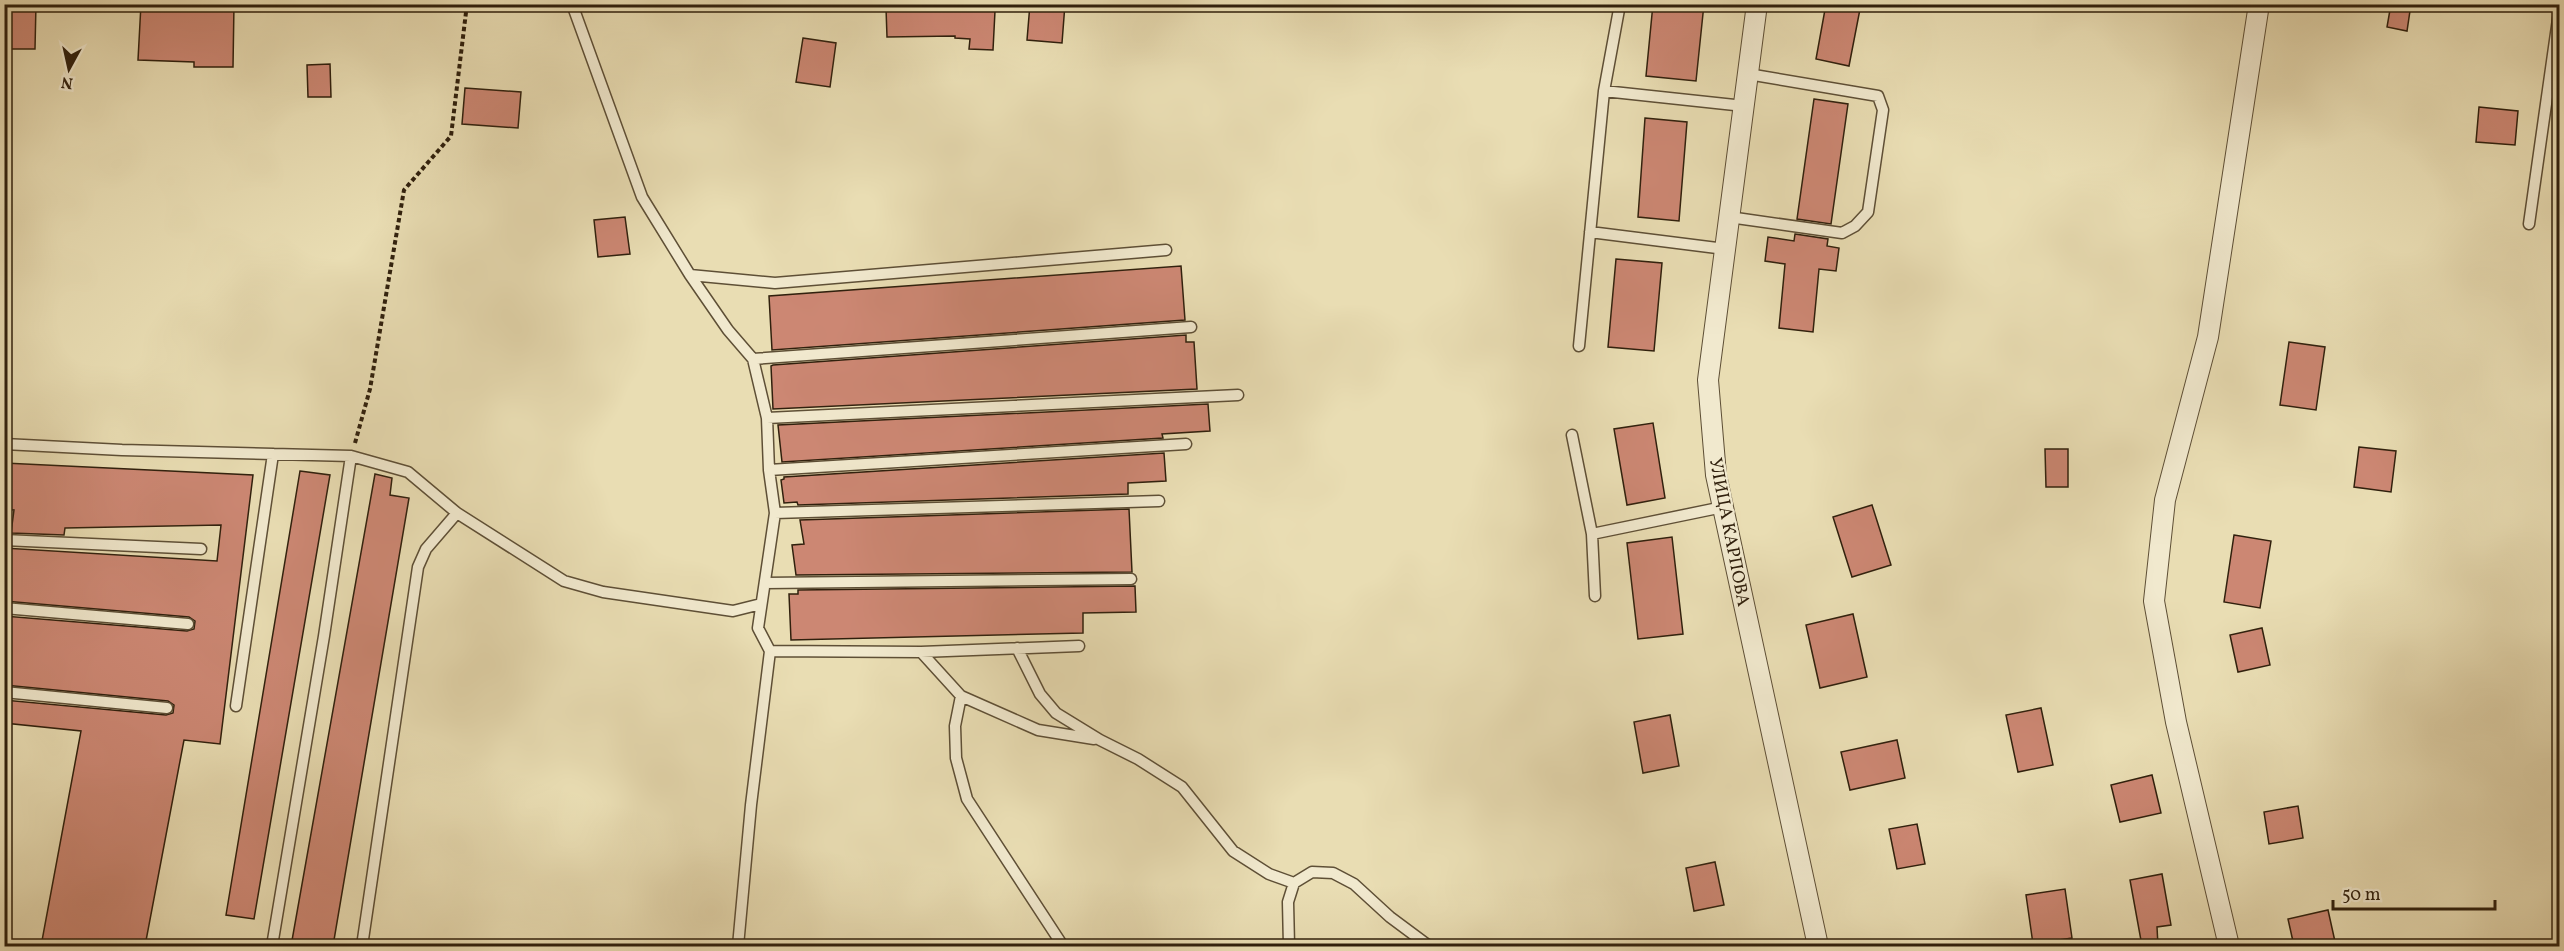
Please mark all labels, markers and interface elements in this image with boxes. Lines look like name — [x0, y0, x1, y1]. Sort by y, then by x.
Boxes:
north arrow — [39, 39, 99, 99]
text: N — [60, 70, 74, 94]
street label: УЛИЦА КАРПОВА — [1702, 456, 1755, 609]
scale bar — [2333, 873, 2495, 911]
text: 50 m — [2342, 883, 2381, 908]

